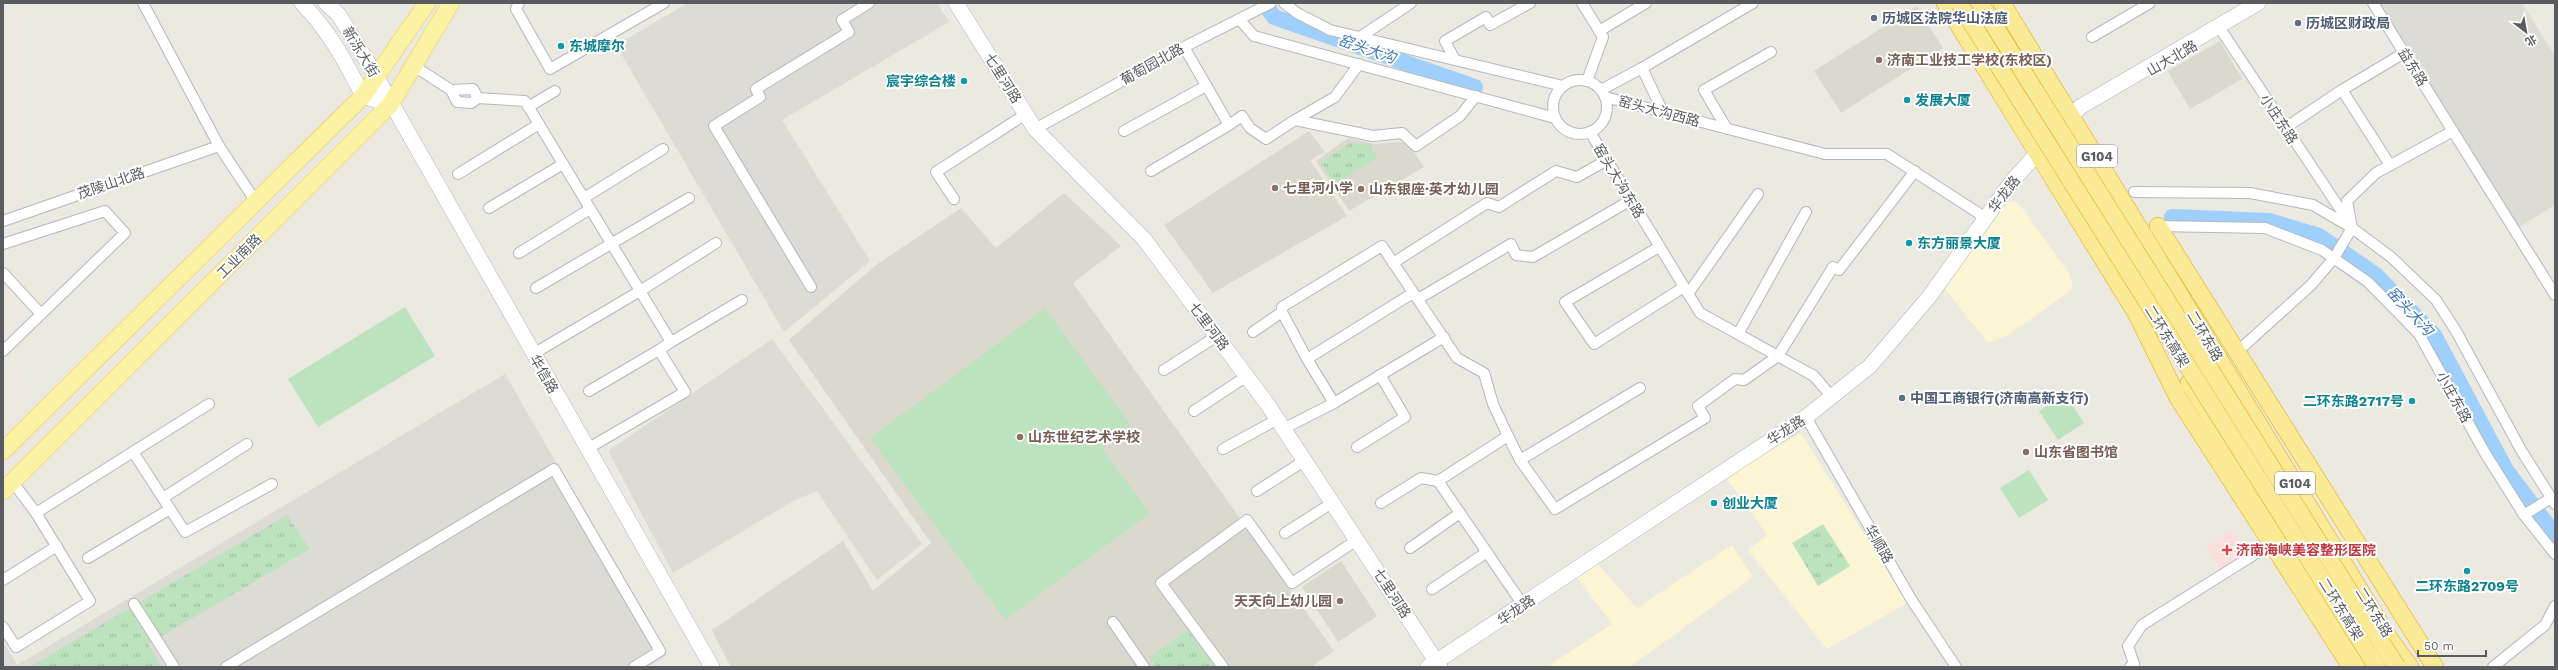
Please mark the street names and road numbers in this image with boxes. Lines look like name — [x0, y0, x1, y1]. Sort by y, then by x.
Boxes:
street label: 新泺大街 — [340, 24, 382, 80]
street label: 山大北路 — [2144, 37, 2200, 79]
street label: 葡萄园北路 — [1118, 40, 1186, 88]
street label: 益东路 — [2395, 45, 2431, 89]
street label: 七里河路 — [981, 50, 1025, 106]
street label: 小庄东路 — [2257, 91, 2301, 147]
street label: 窑头大沟西路 — [1616, 92, 1702, 130]
street label: 窑头大沟东路 — [1591, 141, 1647, 221]
road number: G104 — [2077, 145, 2117, 167]
street label: 茂陵山北路 — [75, 164, 147, 202]
street label: 华龙路 — [1985, 172, 2023, 216]
street label: 工业南路 — [214, 231, 264, 281]
street label: 七里河路 — [1186, 299, 1232, 353]
street label: 二环东高架 — [2142, 302, 2192, 370]
street label: 二环东路 — [2184, 308, 2226, 364]
street label: 华信路 — [527, 352, 561, 396]
street label: 小庄东路 — [2433, 369, 2475, 425]
street label: 华龙路 — [1764, 412, 1808, 448]
road number: G104 — [2275, 472, 2315, 494]
street label: 华顺路 — [1862, 522, 1896, 566]
street label: 七里河路 — [1370, 565, 1414, 621]
street label: 二环东高架 — [2316, 575, 2366, 643]
street label: 二环东路 — [2352, 584, 2396, 640]
street label: 华龙路 — [1494, 592, 1538, 628]

